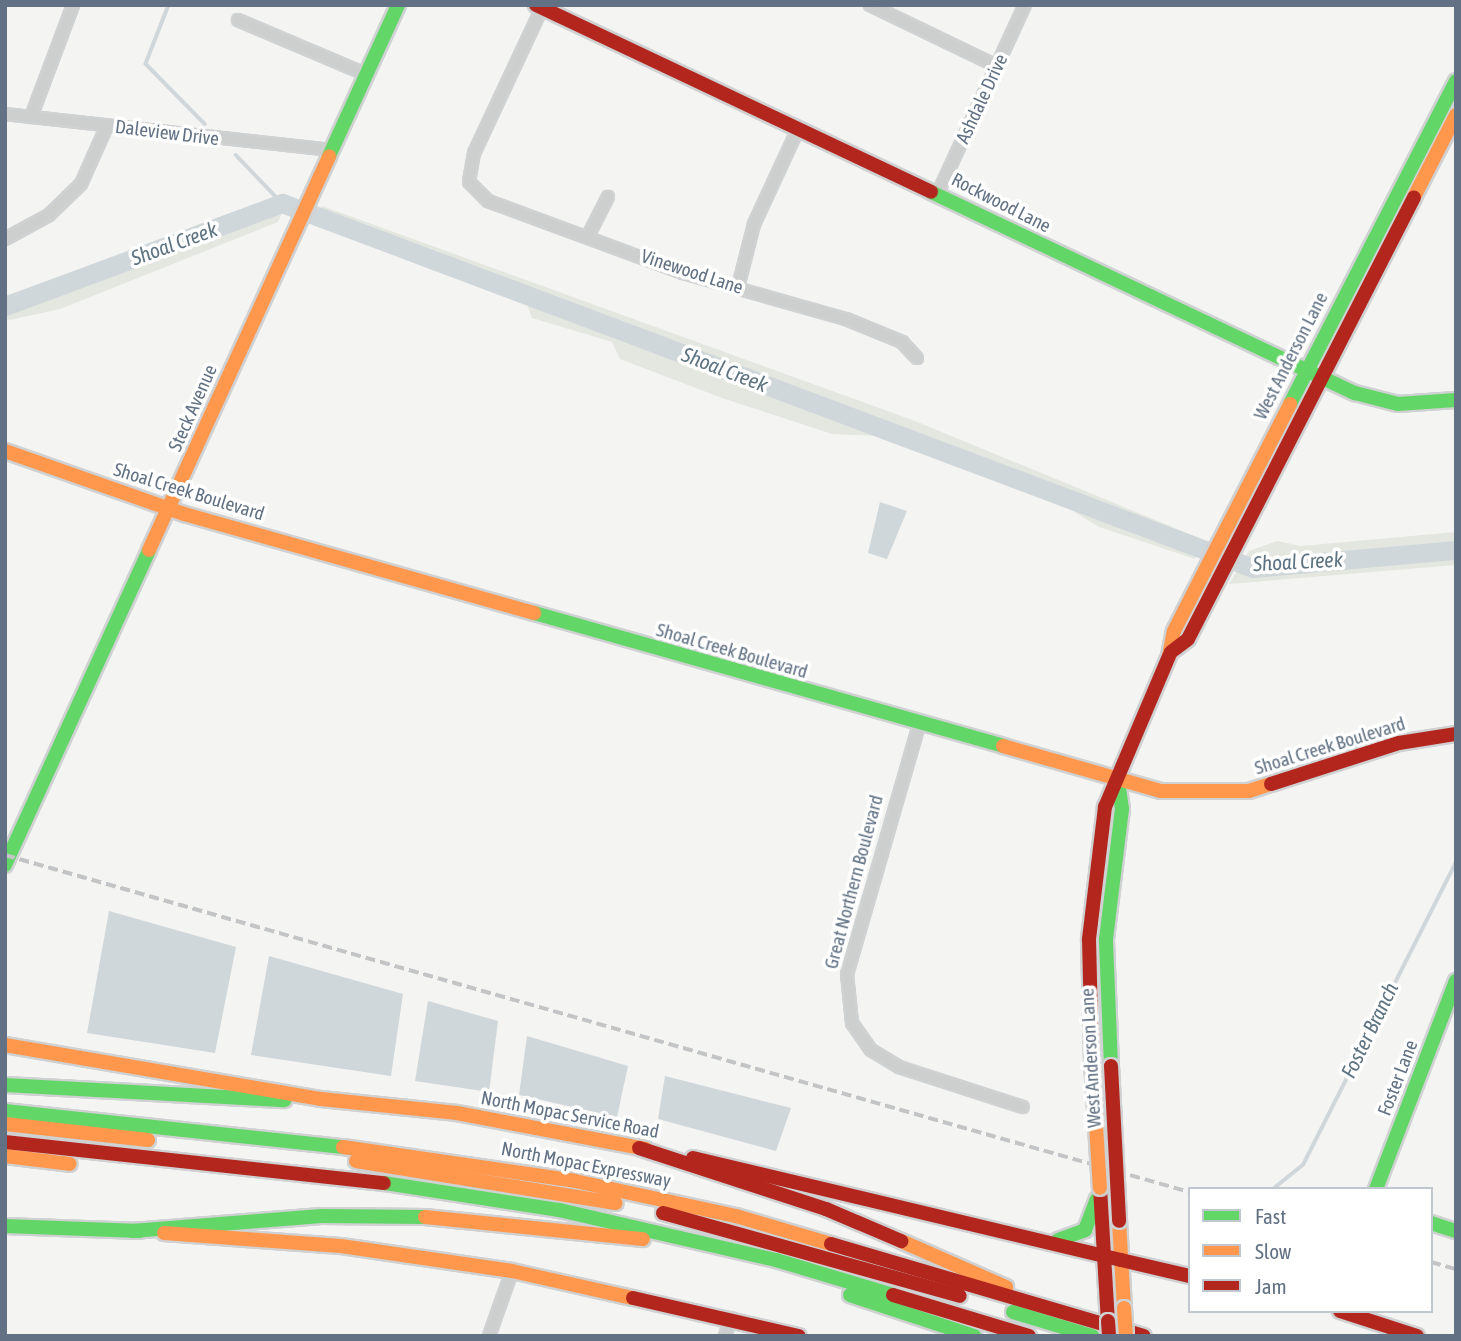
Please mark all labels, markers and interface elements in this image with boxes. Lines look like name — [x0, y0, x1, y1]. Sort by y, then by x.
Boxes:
street label: Ashdale Drive — [951, 51, 1013, 147]
street label: Daleview Drive — [114, 115, 220, 151]
street label: Rockwood Lane — [948, 168, 1054, 238]
water label: Shoal Creek — [127, 216, 221, 270]
street label: Vinewood Lane — [638, 245, 746, 299]
street label: West Anderson Lane — [1249, 289, 1333, 423]
water label: Shoal Creek — [678, 341, 772, 397]
street label: Steck Avenue — [164, 361, 222, 455]
street label: Shoal Creek Boulevard — [111, 458, 267, 526]
water label: Shoal Creek — [1252, 546, 1344, 576]
street label: Shoal Creek Boulevard — [654, 618, 810, 684]
street label: Shoal Creek Boulevard — [1252, 712, 1408, 780]
street label: Great Northern Boulevard — [820, 793, 888, 971]
water label: Foster Branch — [1335, 978, 1403, 1082]
street label: West Anderson Lane — [1076, 988, 1106, 1128]
street label: Foster Lane — [1373, 1037, 1423, 1119]
street label: North Mopac Service Road — [479, 1087, 661, 1143]
street label: North Mopac Expressway — [499, 1137, 673, 1193]
legend — [1188, 1187, 1433, 1313]
text: Fast — [1255, 1204, 1286, 1228]
text: Slow — [1255, 1239, 1291, 1263]
text: Jam — [1255, 1274, 1287, 1298]

